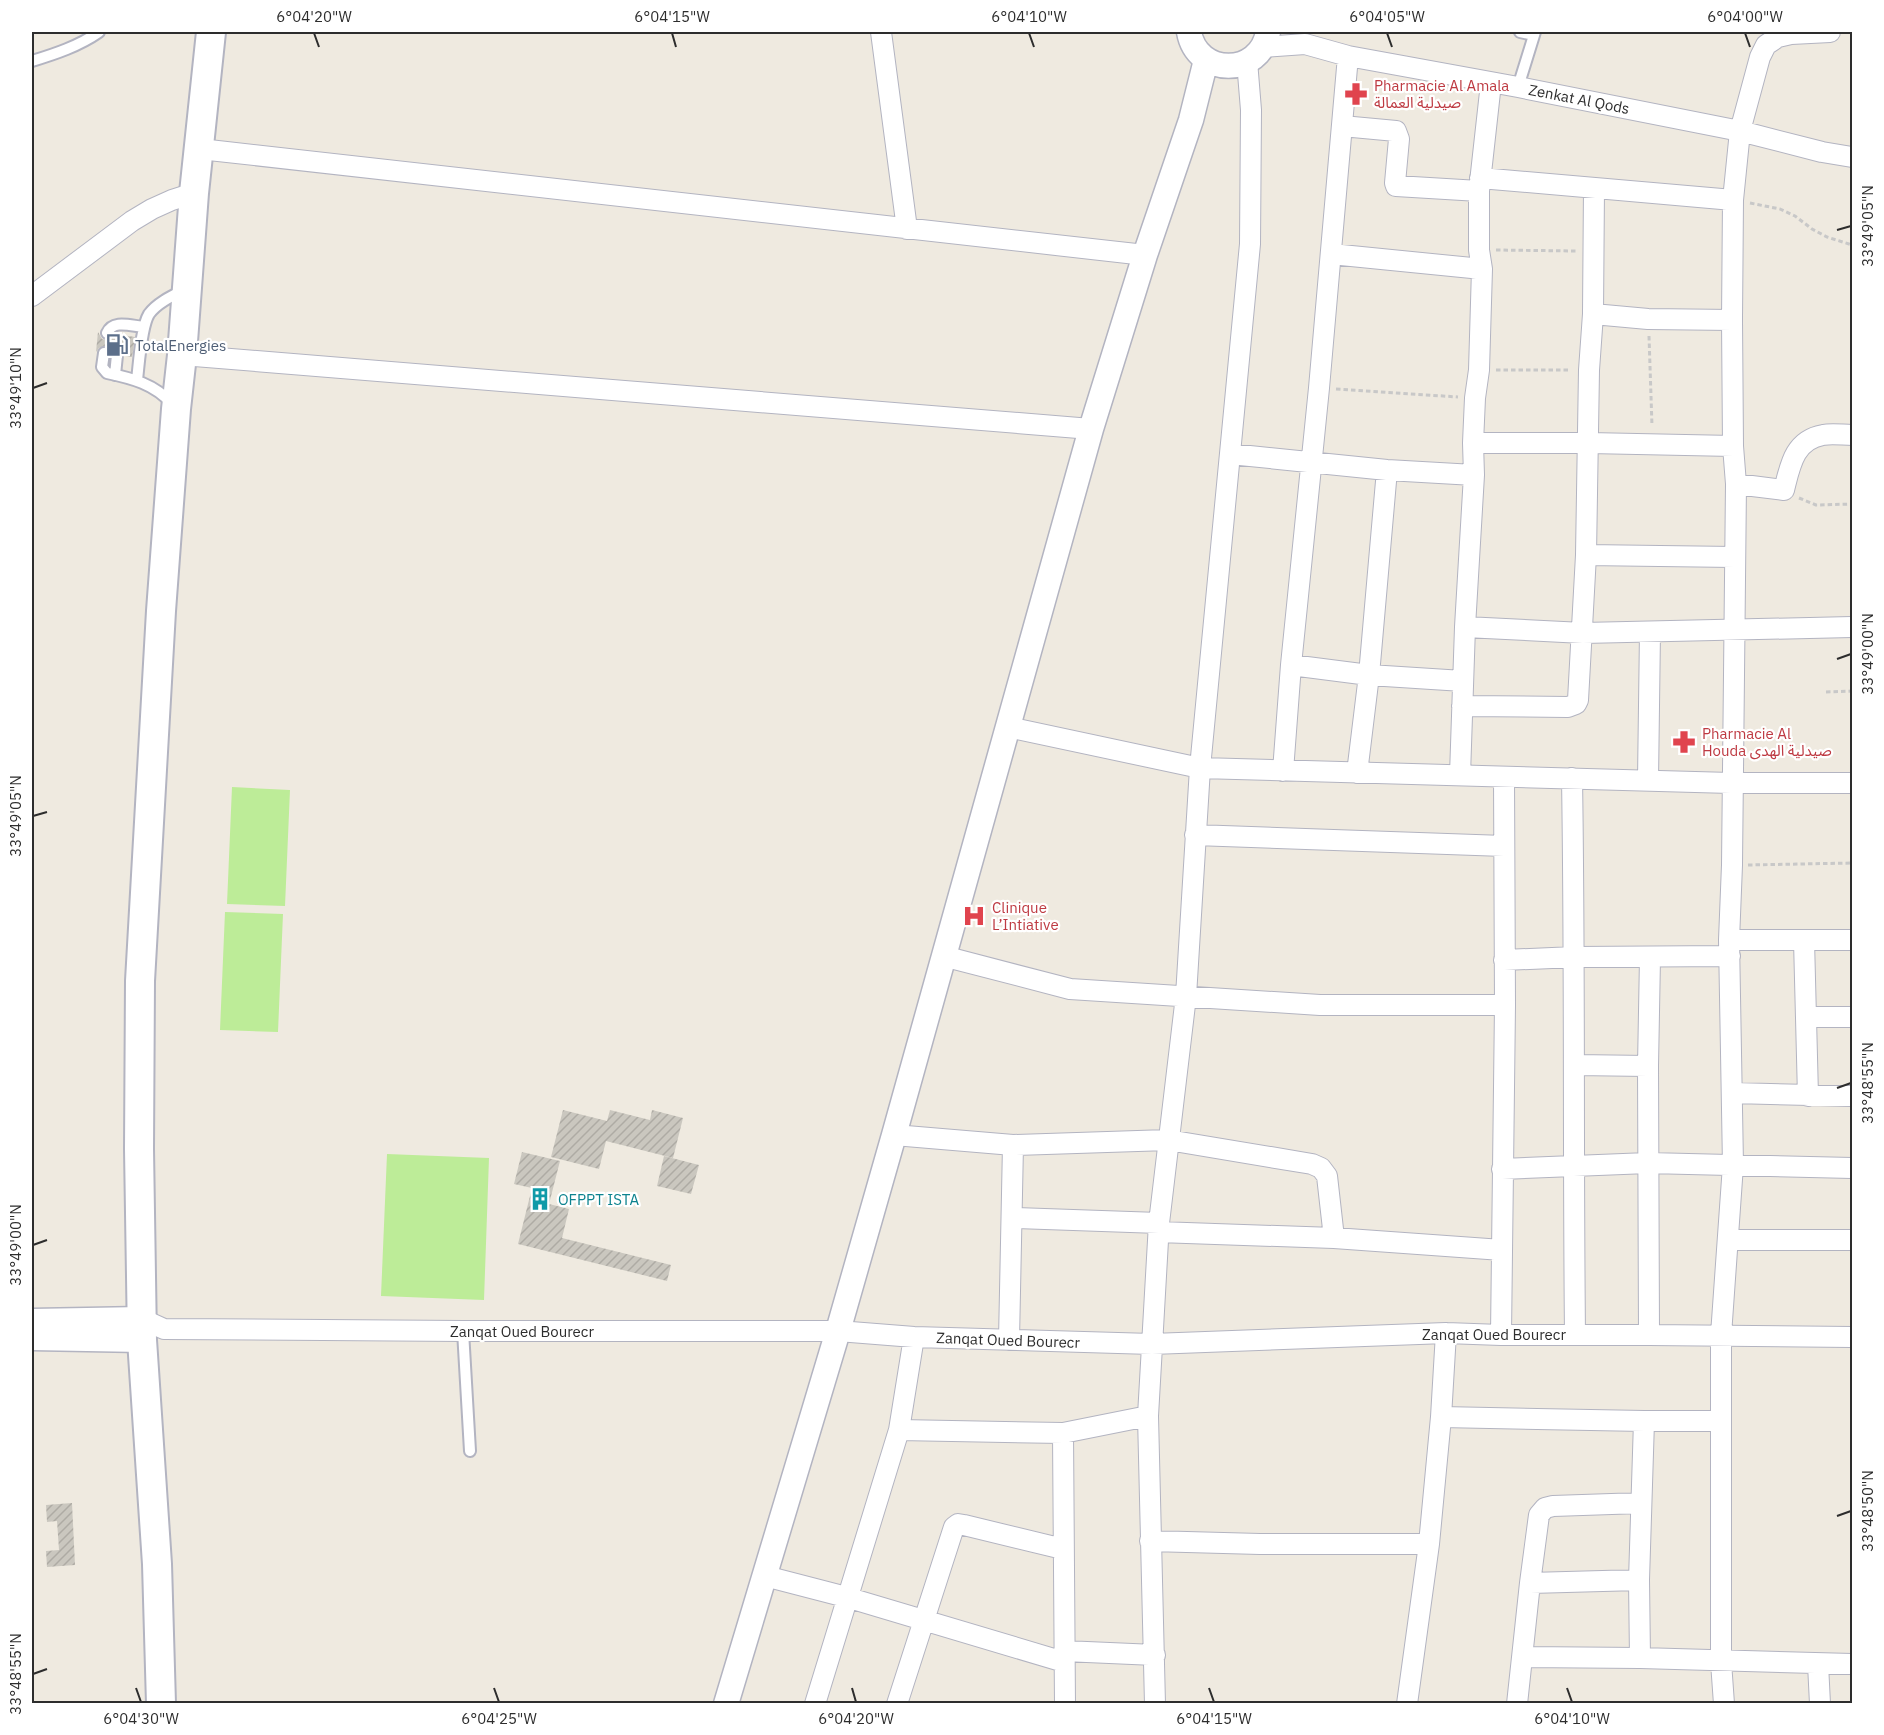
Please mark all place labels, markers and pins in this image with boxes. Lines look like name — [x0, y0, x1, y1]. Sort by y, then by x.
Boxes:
place label: Pharmacie Al Amala صيدلية العمالة — [1374, 76, 1509, 112]
pharmacy icon: Pharmacie Al Amala صيدلية العمالة — [1343, 81, 1369, 107]
fuel station icon: TotalEnergies — [104, 332, 130, 358]
place label: TotalEnergies — [135, 336, 226, 355]
place label: Pharmacie Al Houda صيدلية الهدى — [1702, 724, 1832, 760]
pharmacy icon: Pharmacie Al Houda صيدلية الهدى — [1671, 729, 1697, 755]
place label: Clinique L’Intiative — [992, 898, 1059, 934]
hospital icon: Clinique L’Intiative — [961, 903, 987, 929]
building icon: OFPPT ISTA — [527, 1186, 553, 1212]
place label: OFPPT ISTA — [558, 1190, 639, 1209]

